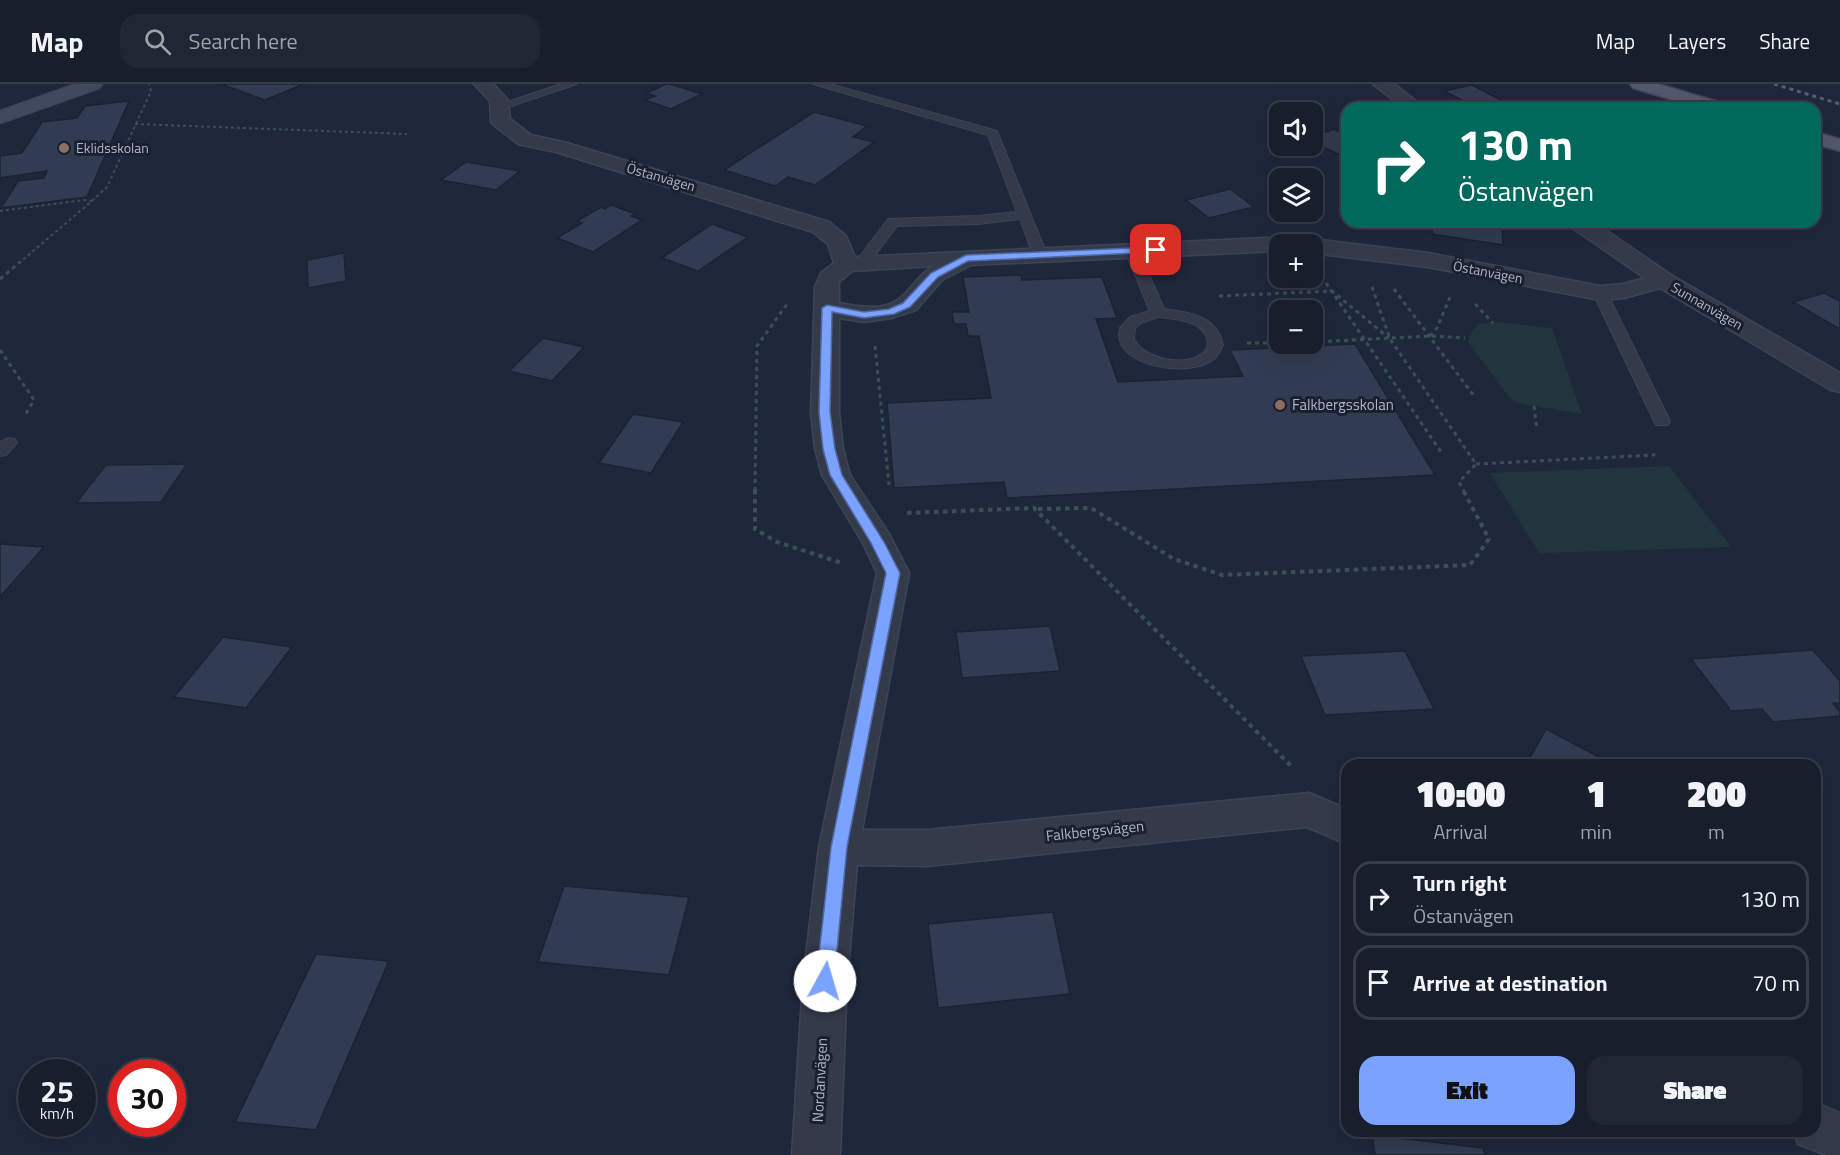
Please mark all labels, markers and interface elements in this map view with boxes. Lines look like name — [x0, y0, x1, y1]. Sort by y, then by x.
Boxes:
search box — [120, 14, 540, 68]
text: Map — [30, 20, 84, 63]
text: Search here — [189, 24, 298, 58]
icon: search — [141, 25, 174, 58]
text: Map — [1596, 25, 1635, 57]
text: Layers — [1668, 25, 1726, 57]
text: Share — [1759, 25, 1810, 57]
map controls — [1269, 102, 1323, 354]
button: sound — [1269, 102, 1323, 156]
text: 130 m — [1458, 112, 1573, 176]
icon: right — [1359, 126, 1437, 204]
place label: Eklidsskolan — [76, 137, 149, 158]
marker: Eklidsskolan — [57, 141, 71, 155]
street label: Östanvägen — [624, 157, 698, 196]
button: layers — [1269, 168, 1323, 222]
text: Östanvägen — [1458, 170, 1594, 211]
pin — [1130, 224, 1181, 275]
icon: arrive — [1139, 233, 1172, 266]
button: + — [1269, 234, 1323, 288]
street label: Östanvägen — [1451, 254, 1525, 289]
street label: Sunnanvägen — [1667, 276, 1747, 335]
button: − — [1269, 300, 1323, 354]
place label: Falkbergsskolan — [1292, 393, 1394, 416]
marker: Falkbergsskolan — [1273, 398, 1287, 412]
text: 10:00 — [1416, 766, 1505, 821]
text: 1 — [1586, 766, 1606, 821]
text: 200 — [1687, 766, 1746, 821]
street label: Falkbergsvägen — [1045, 814, 1145, 847]
text: Arrival — [1433, 816, 1488, 847]
text: min — [1580, 816, 1612, 847]
text: m — [1708, 816, 1725, 847]
text: Turn right — [1413, 866, 1507, 900]
icon: right — [1362, 882, 1395, 915]
text: 130 m — [1740, 882, 1800, 916]
text: Östanvägen — [1413, 900, 1514, 931]
position arrow — [793, 949, 857, 1013]
icon: arrive — [1362, 966, 1395, 999]
text: Arrive at destination — [1413, 966, 1608, 1000]
text: 70 m — [1752, 966, 1800, 1000]
street label: Nordanvägen — [806, 1037, 833, 1123]
button: Exit — [1359, 1056, 1575, 1125]
button: Share — [1587, 1056, 1803, 1125]
speed limit sign: 30 — [108, 1059, 186, 1137]
text: 25 — [40, 1068, 74, 1114]
text: km/h — [40, 1102, 74, 1125]

